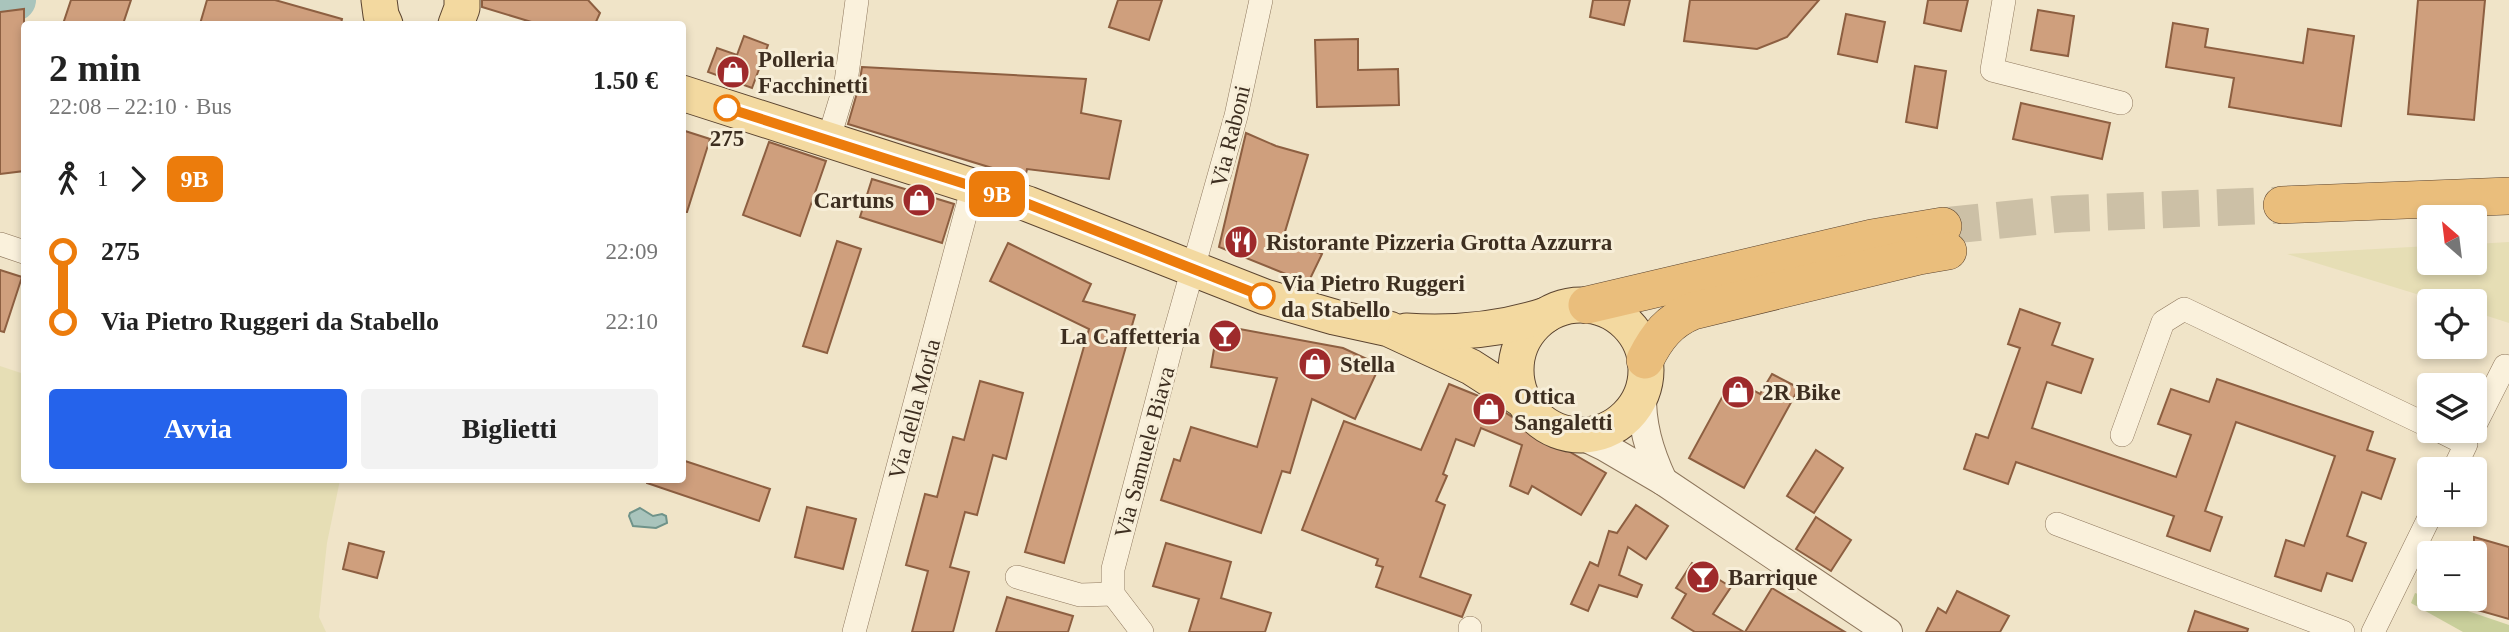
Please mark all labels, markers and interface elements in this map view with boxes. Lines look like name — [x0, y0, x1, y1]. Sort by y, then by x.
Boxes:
text: 2 min — [49, 47, 141, 89]
place label: Polleria Facchinetti — [758, 47, 868, 98]
shop icon: Polleria Facchinetti — [714, 53, 752, 91]
text: 1.50 € — [593, 66, 658, 95]
street label: Via Raboni — [1206, 83, 1255, 190]
text: 22:08 – 22:10 · Bus — [49, 94, 232, 119]
marker: 275 — [714, 95, 740, 121]
place label: 275 — [710, 126, 744, 151]
icon: walk — [49, 160, 87, 198]
icon: forward — [119, 160, 157, 198]
text: 1 — [97, 166, 109, 191]
text: 9B — [181, 166, 209, 192]
line badge: 9B — [965, 171, 1028, 217]
shop icon: Cartuns — [900, 181, 938, 219]
text: 9B — [983, 181, 1011, 207]
place label: Cartuns — [813, 188, 894, 213]
north arrow — [2417, 205, 2487, 275]
map controls — [2417, 205, 2487, 611]
restaurant icon: Ristorante Pizzeria Grotta Azzurra — [1222, 223, 1260, 261]
place label: Ristorante Pizzeria Grotta Azzurra — [1266, 230, 1613, 255]
text: 275 — [101, 237, 140, 266]
text: 22:09 — [606, 239, 658, 264]
place label: Via Pietro Ruggeri da Stabello — [1281, 271, 1466, 322]
marker: Via Pietro Ruggeri da Stabello — [1249, 283, 1275, 309]
button: locate — [2417, 289, 2487, 359]
text: Via Pietro Ruggeri da Stabello — [101, 307, 439, 336]
text: 22:10 — [606, 309, 658, 334]
bar icon: La Caffetteria — [1206, 317, 1244, 355]
place label: La Caffetteria — [1060, 324, 1200, 349]
street label: Via della Morla — [884, 336, 945, 482]
shop icon: Stella — [1296, 345, 1334, 383]
place label: Stella — [1340, 352, 1395, 377]
street label: Via Samuele Biava — [1110, 364, 1179, 540]
shop icon: 2R Bike — [1719, 373, 1757, 411]
button: layers — [2417, 373, 2487, 443]
place label: 2R Bike — [1762, 380, 1841, 405]
place label: Ottica Sangaletti — [1514, 384, 1613, 435]
button: Avvia — [49, 389, 347, 469]
button: Biglietti — [361, 389, 658, 469]
shop icon: Ottica Sangaletti — [1470, 390, 1508, 428]
button: + — [2417, 457, 2487, 527]
button: − — [2417, 541, 2487, 611]
bar icon: Barrique — [1684, 558, 1722, 596]
place label: Barrique — [1728, 565, 1817, 590]

